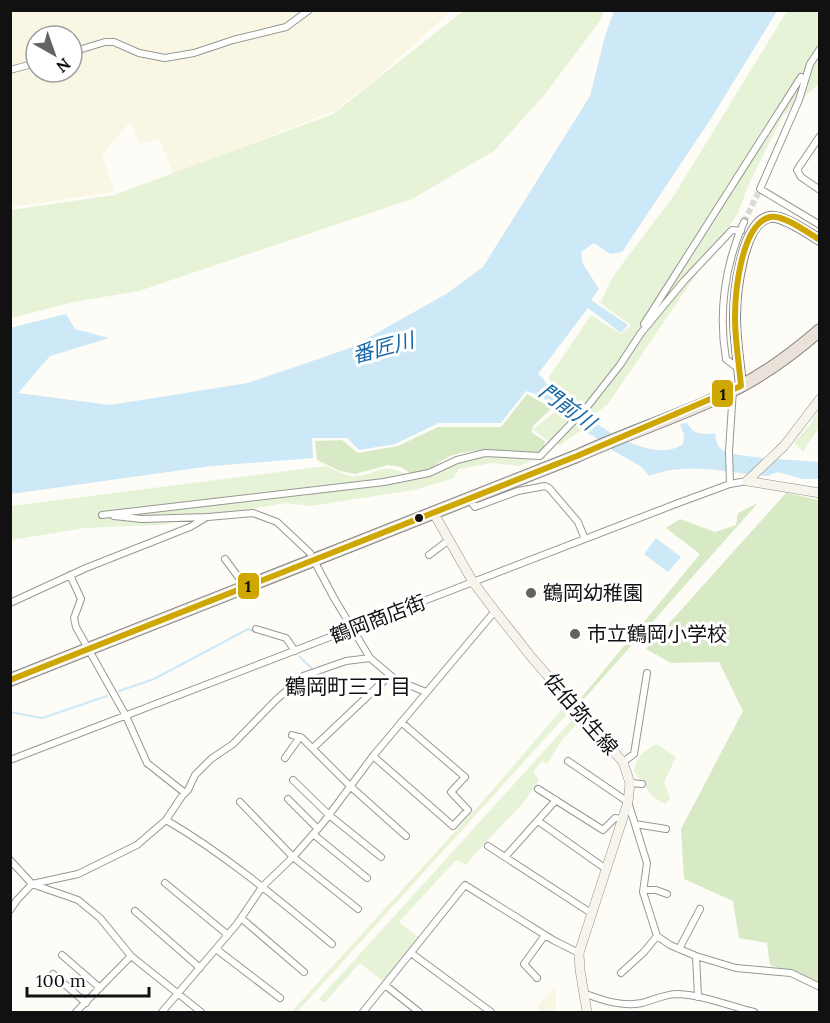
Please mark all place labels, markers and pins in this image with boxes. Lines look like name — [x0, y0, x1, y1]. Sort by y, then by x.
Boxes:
unlabelled marker — [413, 512, 425, 524]
place label: 鶴岡幼稚園 — [543, 580, 643, 605]
marker: 鶴岡幼稚園 — [524, 586, 538, 600]
place label: 市立鶴岡小学校 — [587, 621, 727, 646]
marker: 市立鶴岡小学校 — [568, 627, 582, 641]

